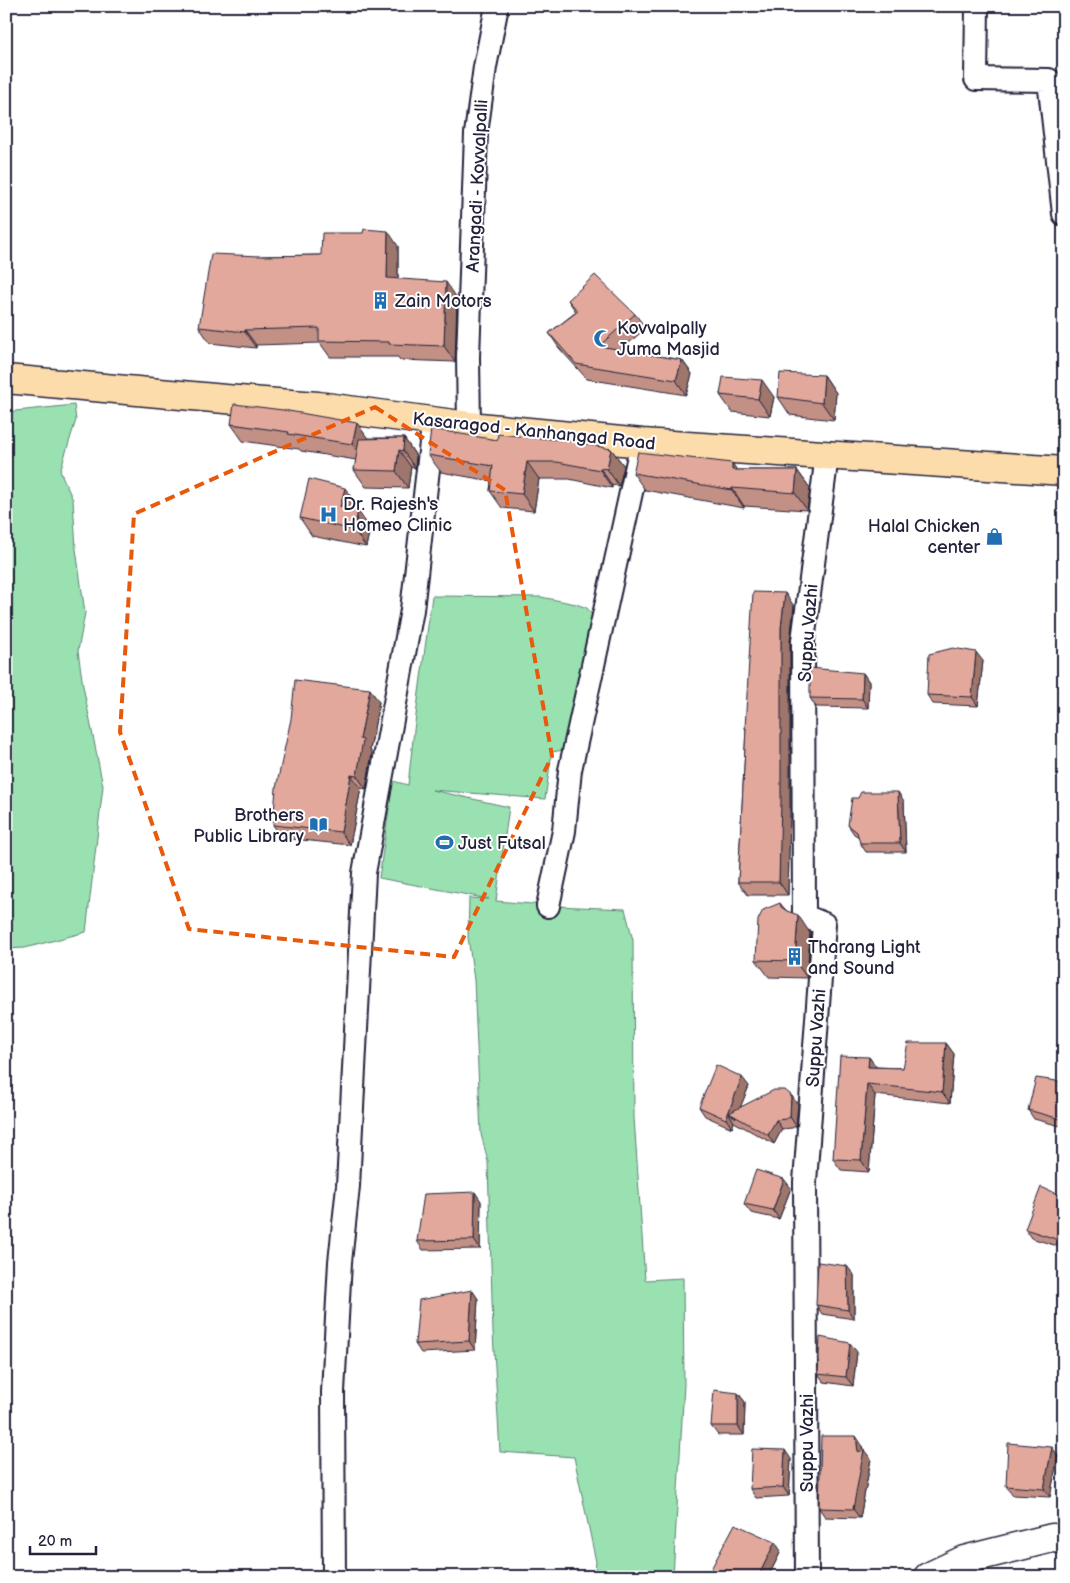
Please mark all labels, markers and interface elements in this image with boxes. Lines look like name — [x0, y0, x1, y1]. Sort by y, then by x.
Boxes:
street label: Arangadi - Kovvalpalli — [462, 99, 493, 273]
building icon: Zain Motors — [371, 291, 391, 311]
place label: Zain Motors — [394, 291, 492, 312]
place label: Kovvalpally Juma Masjid — [617, 318, 720, 360]
mosque icon: Kovvalpally Juma Masjid — [593, 328, 613, 348]
street label: Kasaragod - Kanhangad Road — [411, 408, 656, 455]
place label: Dr. Rajesh's Homeo Clinic — [343, 494, 452, 536]
hospital icon: Dr. Rajesh's Homeo Clinic — [319, 504, 339, 524]
place label: Halal Chicken center — [868, 516, 980, 558]
shop icon: Halal Chicken center — [984, 526, 1004, 546]
street label: Suppu Vazhi — [795, 583, 822, 683]
place label: Brothers Public Library — [193, 805, 305, 847]
library icon: Brothers Public Library — [308, 815, 328, 835]
sports icon: Just Futsal — [434, 833, 454, 853]
place label: Just Futsal — [458, 833, 546, 854]
place label: Tharang Light and Sound — [808, 937, 921, 979]
building icon: Tharang Light and Sound — [784, 947, 804, 967]
street label: Suppu Vazhi — [803, 988, 830, 1088]
street label: Suppu Vazhi — [797, 1394, 818, 1492]
scale bar — [30, 1523, 96, 1555]
text: 20 m — [38, 1532, 72, 1551]

